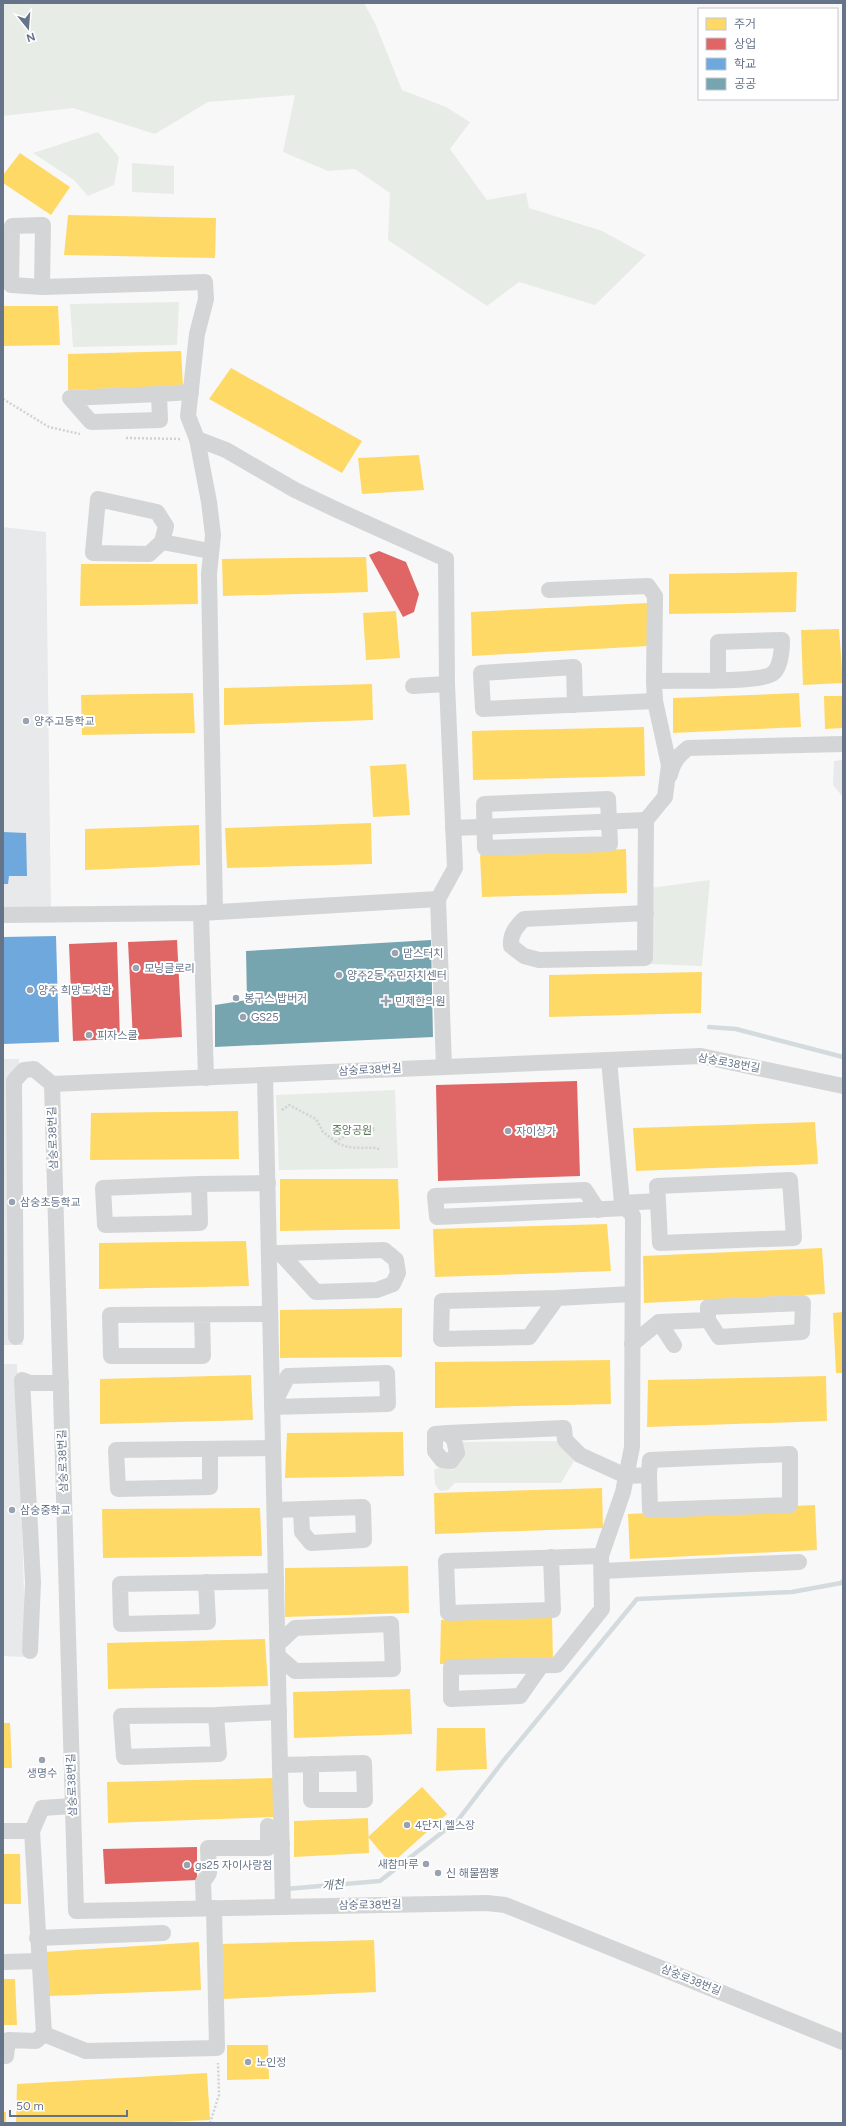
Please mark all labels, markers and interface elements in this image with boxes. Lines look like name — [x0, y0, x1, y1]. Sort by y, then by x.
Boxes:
north arrow — [8, 8, 48, 48]
legend — [698, 8, 838, 100]
text: 주거 — [734, 17, 756, 31]
text: N — [25, 30, 37, 45]
text: 상업 — [734, 37, 756, 51]
text: 학교 — [734, 57, 756, 71]
text: 공공 — [734, 77, 756, 91]
place label: 양주고등학교 — [34, 715, 95, 728]
marker: 양주고등학교 — [21, 716, 31, 726]
place label: 맘스터치 — [403, 947, 443, 960]
marker: 맘스터치 — [390, 948, 400, 958]
place label: 모닝글로리 — [144, 962, 195, 975]
marker: 모닝글로리 — [131, 963, 141, 973]
place label: 양주2동 주민자치센터 — [347, 969, 447, 982]
marker: 양주2동 주민자치센터 — [334, 970, 344, 980]
place label: 양주 희망도서관 — [38, 984, 112, 997]
marker: 양주 희망도서관 — [25, 985, 35, 995]
place label: 봉구스 밥버거 — [244, 992, 307, 1005]
marker: 봉구스 밥버거 — [231, 993, 241, 1003]
marker: 민제한의원 — [380, 995, 392, 1007]
place label: 민제한의원 — [395, 995, 446, 1008]
place label: GS25 — [251, 1011, 279, 1024]
marker: GS25 — [238, 1012, 248, 1022]
place label: 피자스쿨 — [97, 1029, 137, 1042]
marker: 피자스쿨 — [84, 1030, 94, 1040]
street label: 삼숭로38번길 — [697, 1051, 761, 1075]
street label: 삼숭로38번길 — [338, 1062, 402, 1078]
street label: 삼숭로38번길 — [45, 1106, 61, 1170]
park label: 중앙공원 — [332, 1124, 372, 1137]
place label: 자이상가 — [516, 1125, 556, 1138]
marker: 자이상가 — [503, 1126, 513, 1136]
place label: 삼숭초등학교 — [20, 1196, 81, 1209]
marker: 삼숭초등학교 — [7, 1197, 17, 1207]
street label: 삼숭로38번길 — [55, 1429, 71, 1493]
place label: 삼숭중학교 — [20, 1504, 71, 1517]
marker: 삼숭중학교 — [7, 1505, 17, 1515]
street label: 삼숭로38번길 — [64, 1753, 80, 1817]
marker: 생명수 — [37, 1755, 47, 1765]
place label: 생명수 — [27, 1767, 57, 1780]
place label: 4단지 헬스장 — [415, 1819, 475, 1832]
marker: 4단지 헬스장 — [402, 1820, 412, 1830]
place label: 새참마루 — [378, 1858, 418, 1871]
place label: gs25 자이사랑점 — [195, 1859, 272, 1872]
marker: 새참마루 — [421, 1859, 431, 1869]
marker: gs25 자이사랑점 — [182, 1860, 192, 1870]
place label: 신 해물짬뽕 — [446, 1867, 499, 1880]
marker: 신 해물짬뽕 — [433, 1868, 443, 1878]
water label: 개천 — [321, 1877, 347, 1893]
street label: 삼숭로38번길 — [338, 1898, 402, 1912]
street label: 삼숭로38번길 — [659, 1962, 723, 1998]
place label: 노인정 — [256, 2056, 286, 2069]
marker: 노인정 — [243, 2057, 253, 2067]
scale bar — [10, 2092, 127, 2118]
text: 50 m — [16, 2099, 44, 2113]

